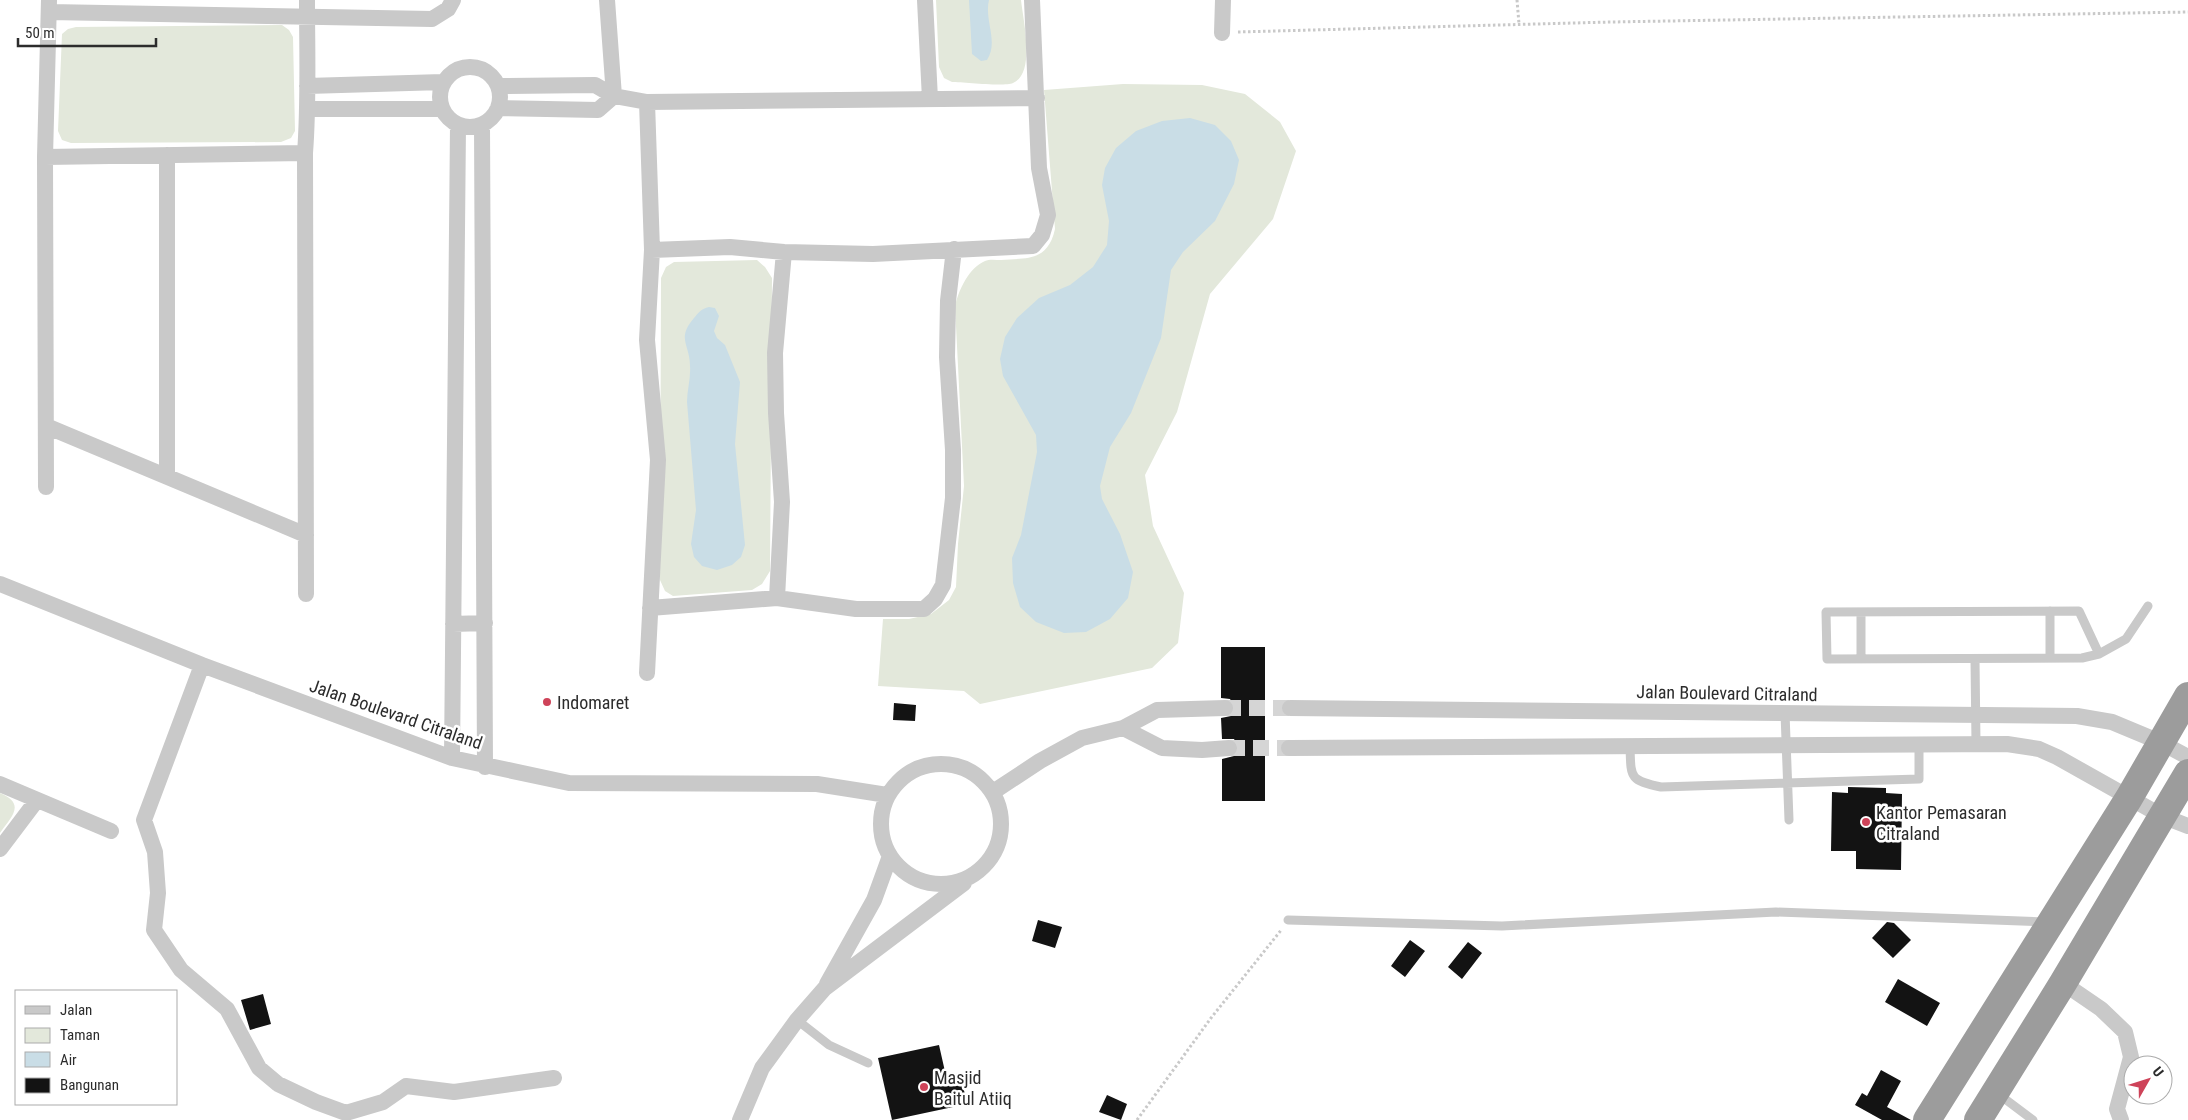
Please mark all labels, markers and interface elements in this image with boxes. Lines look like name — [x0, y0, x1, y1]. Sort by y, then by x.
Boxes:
scale bar — [18, 15, 155, 47]
text: 50 m — [25, 24, 55, 42]
street label: Jalan Boulevard Citraland — [307, 675, 485, 753]
street label: Jalan Boulevard Citraland — [1636, 681, 1818, 705]
place label: Indomaret — [557, 692, 629, 713]
marker: Indomaret — [541, 696, 553, 708]
place label: Kantor Pemasaran Citraland — [1876, 802, 2007, 844]
marker: Kantor Pemasaran Citraland — [1860, 816, 1872, 828]
legend — [15, 990, 178, 1105]
text: Jalan — [60, 1001, 92, 1019]
text: Taman — [60, 1026, 100, 1044]
text: Air — [60, 1051, 77, 1069]
north arrow — [2123, 1055, 2173, 1105]
text: U — [2149, 1064, 2167, 1080]
place label: Masjid Baitul Atiiq — [934, 1067, 1012, 1109]
text: Bangunan — [60, 1076, 119, 1094]
marker: Masjid Baitul Atiiq — [918, 1081, 930, 1093]

